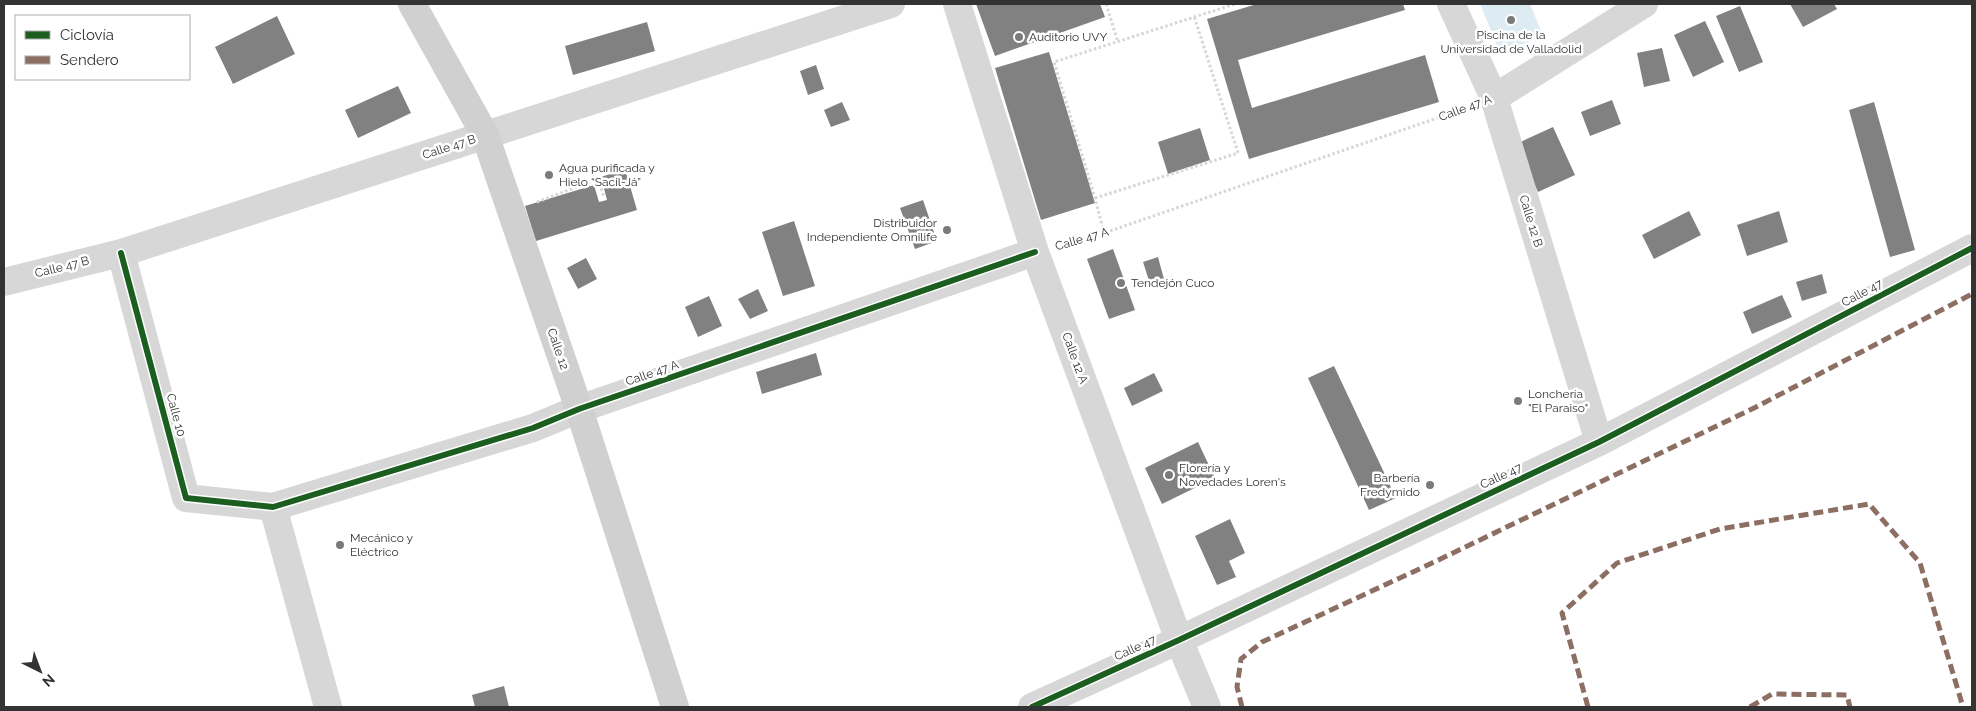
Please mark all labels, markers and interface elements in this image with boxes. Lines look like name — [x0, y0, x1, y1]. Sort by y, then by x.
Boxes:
marker: Piscina de la Universidad de Valladolid — [1505, 14, 1517, 26]
legend — [15, 15, 190, 80]
text: Ciclovía — [60, 26, 114, 44]
place label: Piscina de la Universidad de Valladolid — [1440, 28, 1582, 56]
place label: Auditorio UVY — [1029, 30, 1107, 44]
marker: Auditorio UVY — [1013, 31, 1025, 43]
text: Sendero — [60, 51, 119, 69]
street label: Calle 47 A — [1437, 92, 1493, 124]
street label: Calle 47 B — [421, 132, 477, 162]
place label: Agua purificada y Hielo “Sacil-Já” — [559, 161, 655, 189]
marker: Agua purificada y Hielo “Sacil-Já” — [543, 169, 555, 181]
street label: Calle 12 B — [1516, 193, 1546, 249]
place label: Distribuidor Independiente Omnilife — [807, 216, 938, 244]
marker: Distribuidor Independiente Omnilife — [941, 224, 953, 236]
street label: Calle 47 A — [1054, 225, 1110, 253]
street label: Calle 47 B — [33, 254, 91, 280]
place label: Tendejón Cuco — [1131, 276, 1214, 290]
street label: Calle 47 — [1839, 276, 1885, 310]
marker: Tendejón Cuco — [1115, 277, 1127, 289]
street label: Calle 12 — [544, 326, 572, 372]
street label: Calle 12 A — [1059, 330, 1091, 386]
street label: Calle 47 A — [624, 357, 680, 389]
place label: Lonchería "El Paraiso" — [1528, 387, 1588, 415]
street label: Calle 10 — [164, 392, 188, 438]
marker: Lonchería "El Paraiso" — [1512, 395, 1524, 407]
street label: Calle 47 — [1478, 460, 1525, 492]
place label: Florería y Novedades Loren's — [1179, 461, 1286, 489]
marker: Florería y Novedades Loren's — [1163, 469, 1175, 481]
place label: Barbería Fredymido — [1360, 471, 1420, 499]
marker: Barbería Fredymido — [1424, 479, 1436, 491]
place label: Mecánico y Eléctrico — [350, 531, 414, 559]
marker: Mecánico y Eléctrico — [334, 539, 346, 551]
street label: Calle 47 — [1112, 632, 1159, 663]
north arrow — [15, 646, 65, 696]
text: N — [39, 671, 58, 690]

